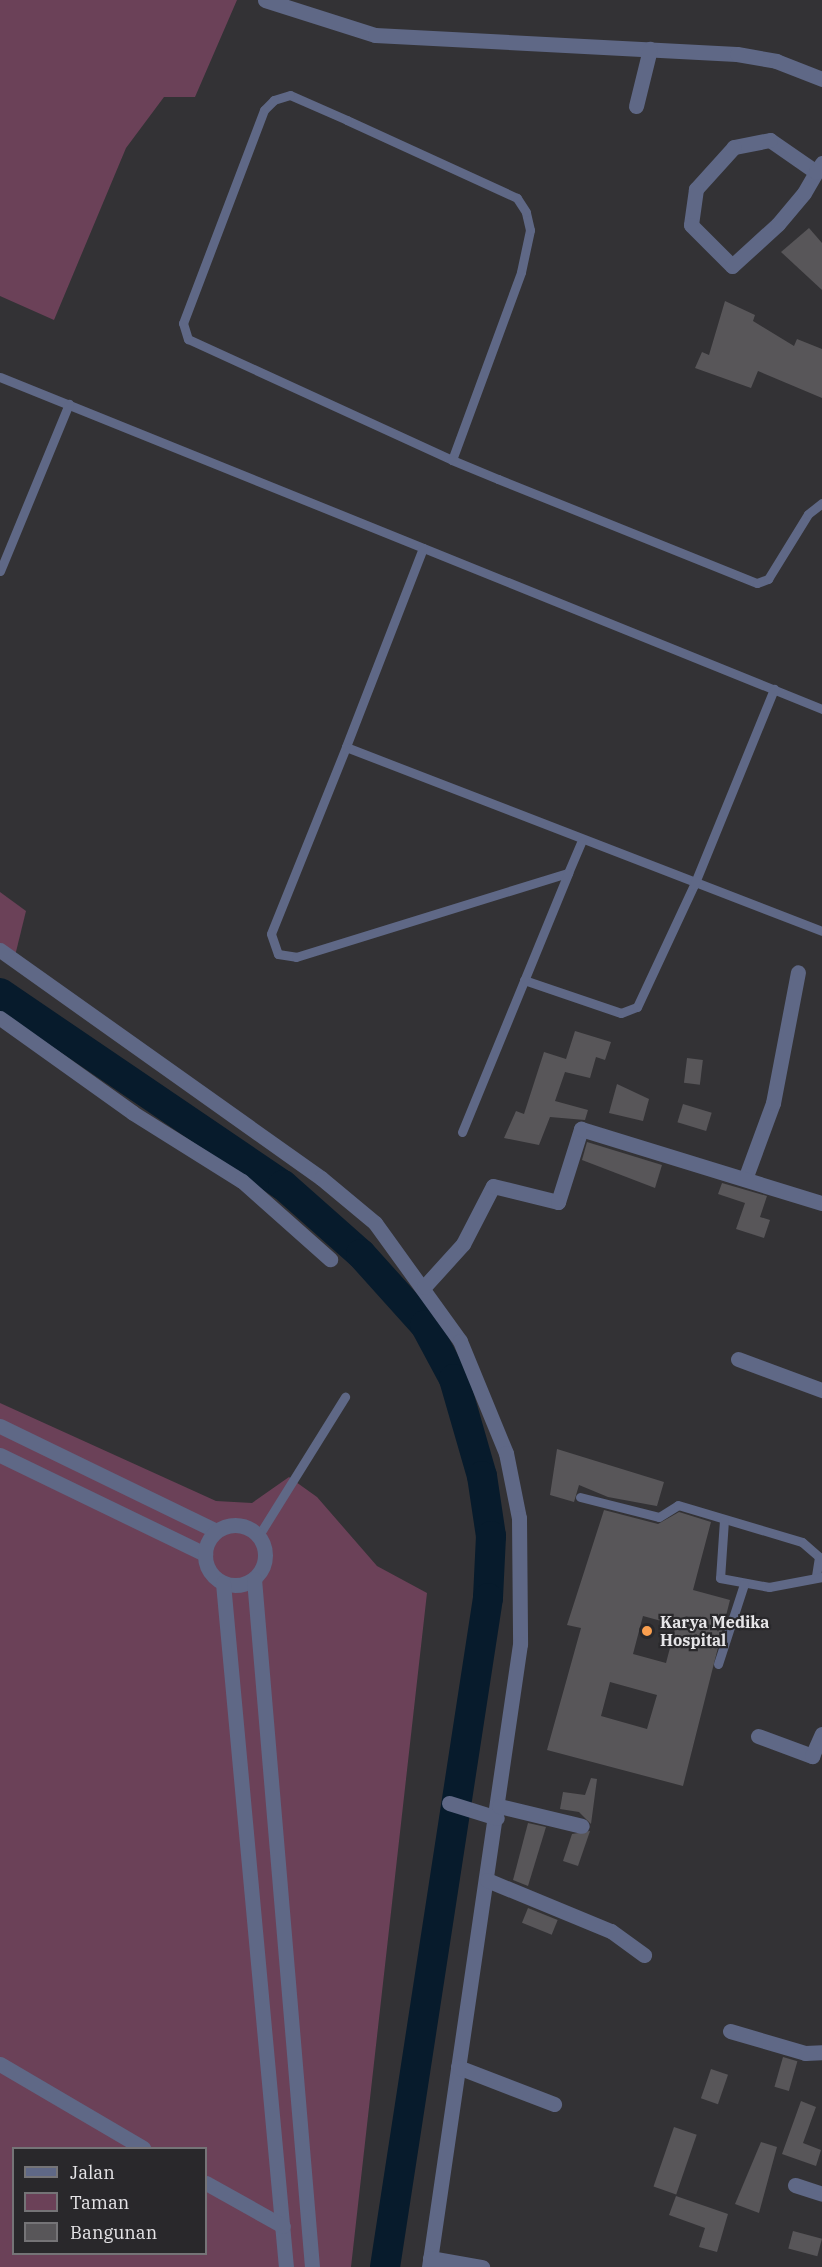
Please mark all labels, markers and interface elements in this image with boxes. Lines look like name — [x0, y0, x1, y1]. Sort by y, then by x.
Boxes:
place label: Karya Medika Hospital — [660, 1612, 769, 1650]
marker: Karya Medika Hospital — [638, 1622, 656, 1640]
legend — [12, 2147, 207, 2255]
text: Jalan — [70, 2161, 115, 2184]
text: Taman — [70, 2191, 129, 2214]
text: Bangunan — [70, 2221, 157, 2244]

